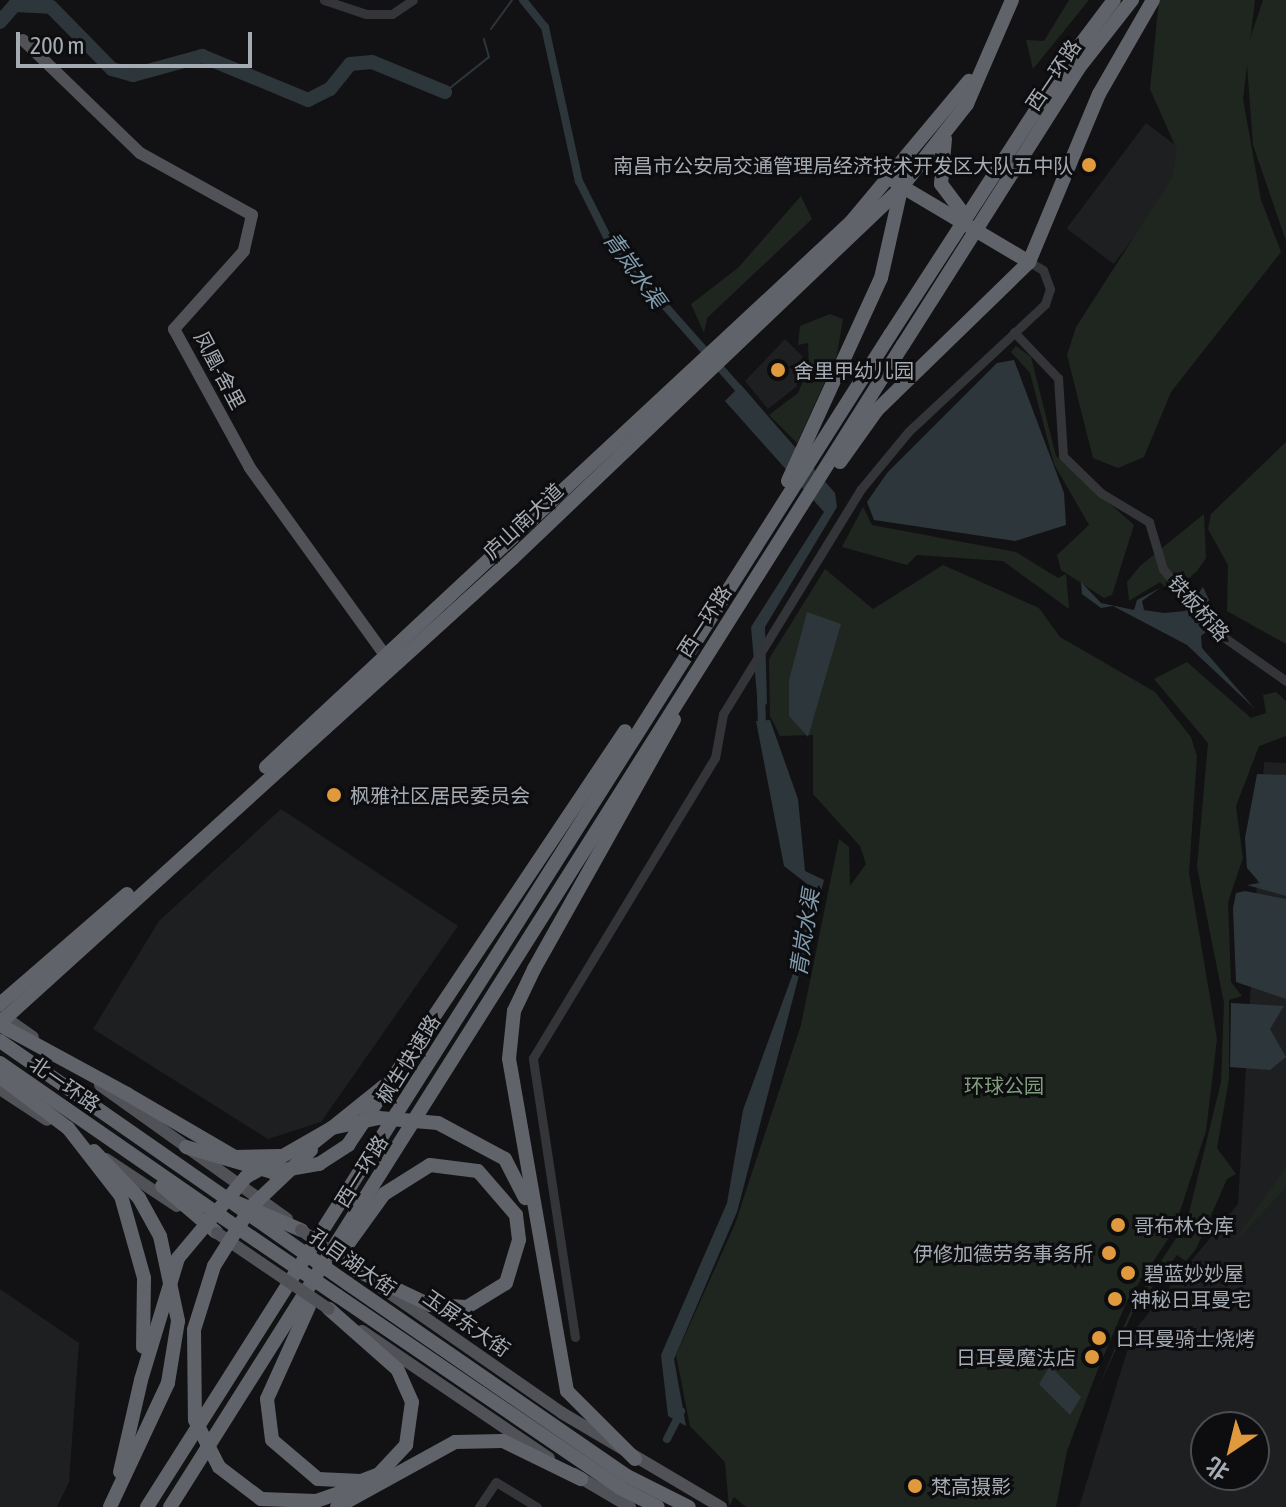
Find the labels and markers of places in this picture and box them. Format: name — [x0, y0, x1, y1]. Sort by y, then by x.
place label: 南昌市公安局交通管理局经济技术开发区大队五中队 — [613, 153, 1073, 177]
marker: 南昌市公安局交通管理局经济技术开发区大队五中队 — [1080, 156, 1098, 174]
place label: 舍里甲幼儿园 — [794, 358, 914, 382]
marker: 舍里甲幼儿园 — [769, 361, 787, 379]
place label: 枫雅社区居民委员会 — [350, 783, 530, 807]
marker: 枫雅社区居民委员会 — [325, 786, 343, 804]
place label: 哥布林仓库 — [1134, 1213, 1234, 1237]
marker: 哥布林仓库 — [1109, 1216, 1127, 1234]
place label: 伊修加德劳务事务所 — [913, 1241, 1093, 1265]
marker: 伊修加德劳务事务所 — [1100, 1244, 1118, 1262]
place label: 碧蓝妙妙屋 — [1144, 1261, 1244, 1285]
marker: 碧蓝妙妙屋 — [1119, 1264, 1137, 1282]
place label: 神秘日耳曼宅 — [1131, 1287, 1251, 1311]
marker: 神秘日耳曼宅 — [1106, 1290, 1124, 1308]
place label: 日耳曼骑士烧烤 — [1115, 1326, 1255, 1350]
marker: 日耳曼骑士烧烤 — [1090, 1329, 1108, 1347]
place label: 日耳曼魔法店 — [956, 1345, 1076, 1369]
marker: 日耳曼魔法店 — [1083, 1348, 1101, 1366]
place label: 梵高摄影 — [931, 1474, 1011, 1498]
marker: 梵高摄影 — [906, 1477, 924, 1495]

